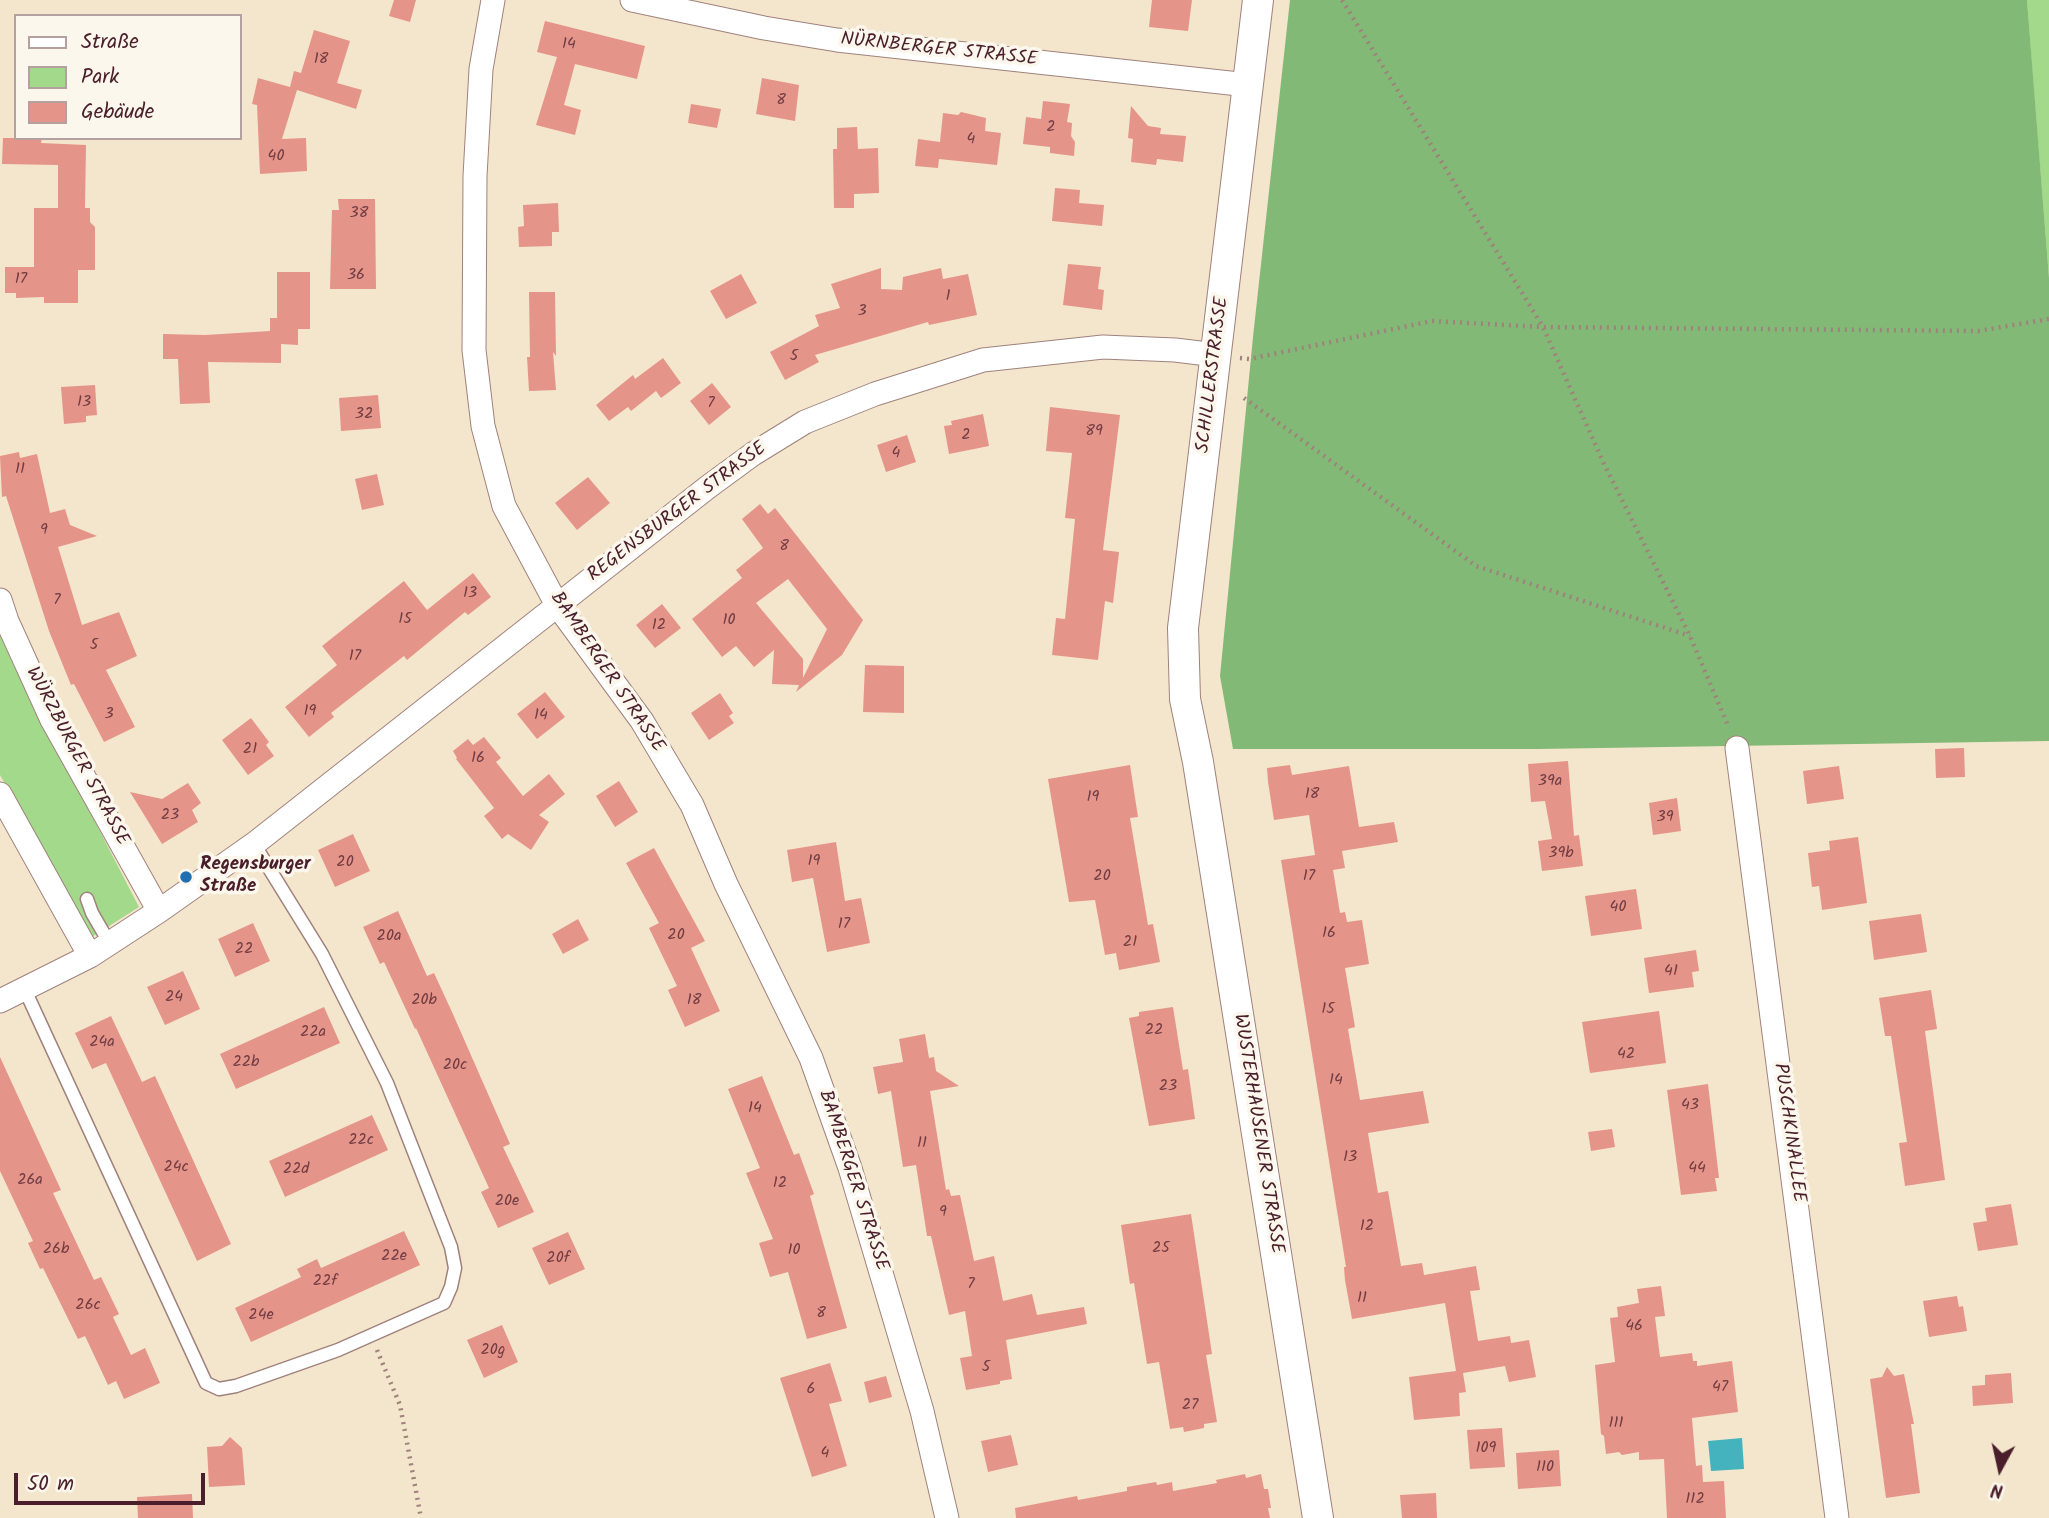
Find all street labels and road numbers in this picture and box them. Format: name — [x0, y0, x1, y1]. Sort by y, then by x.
street label: NÜRNBERGER STRASSE — [839, 29, 1039, 73]
street label: SCHILLERSTRASSE — [1193, 296, 1235, 454]
street label: REGENSBURGER STRASSE — [584, 438, 772, 588]
street label: BAMBERGER STRASSE — [544, 588, 668, 758]
street label: WÜRZBURGER STRASSE — [19, 664, 133, 850]
street label: WUSTERHAUSENER STRASSE — [1227, 1012, 1287, 1256]
street label: PUSCHKINALLEE — [1767, 1062, 1809, 1204]
street label: BAMBERGER STRASSE — [812, 1088, 892, 1274]

